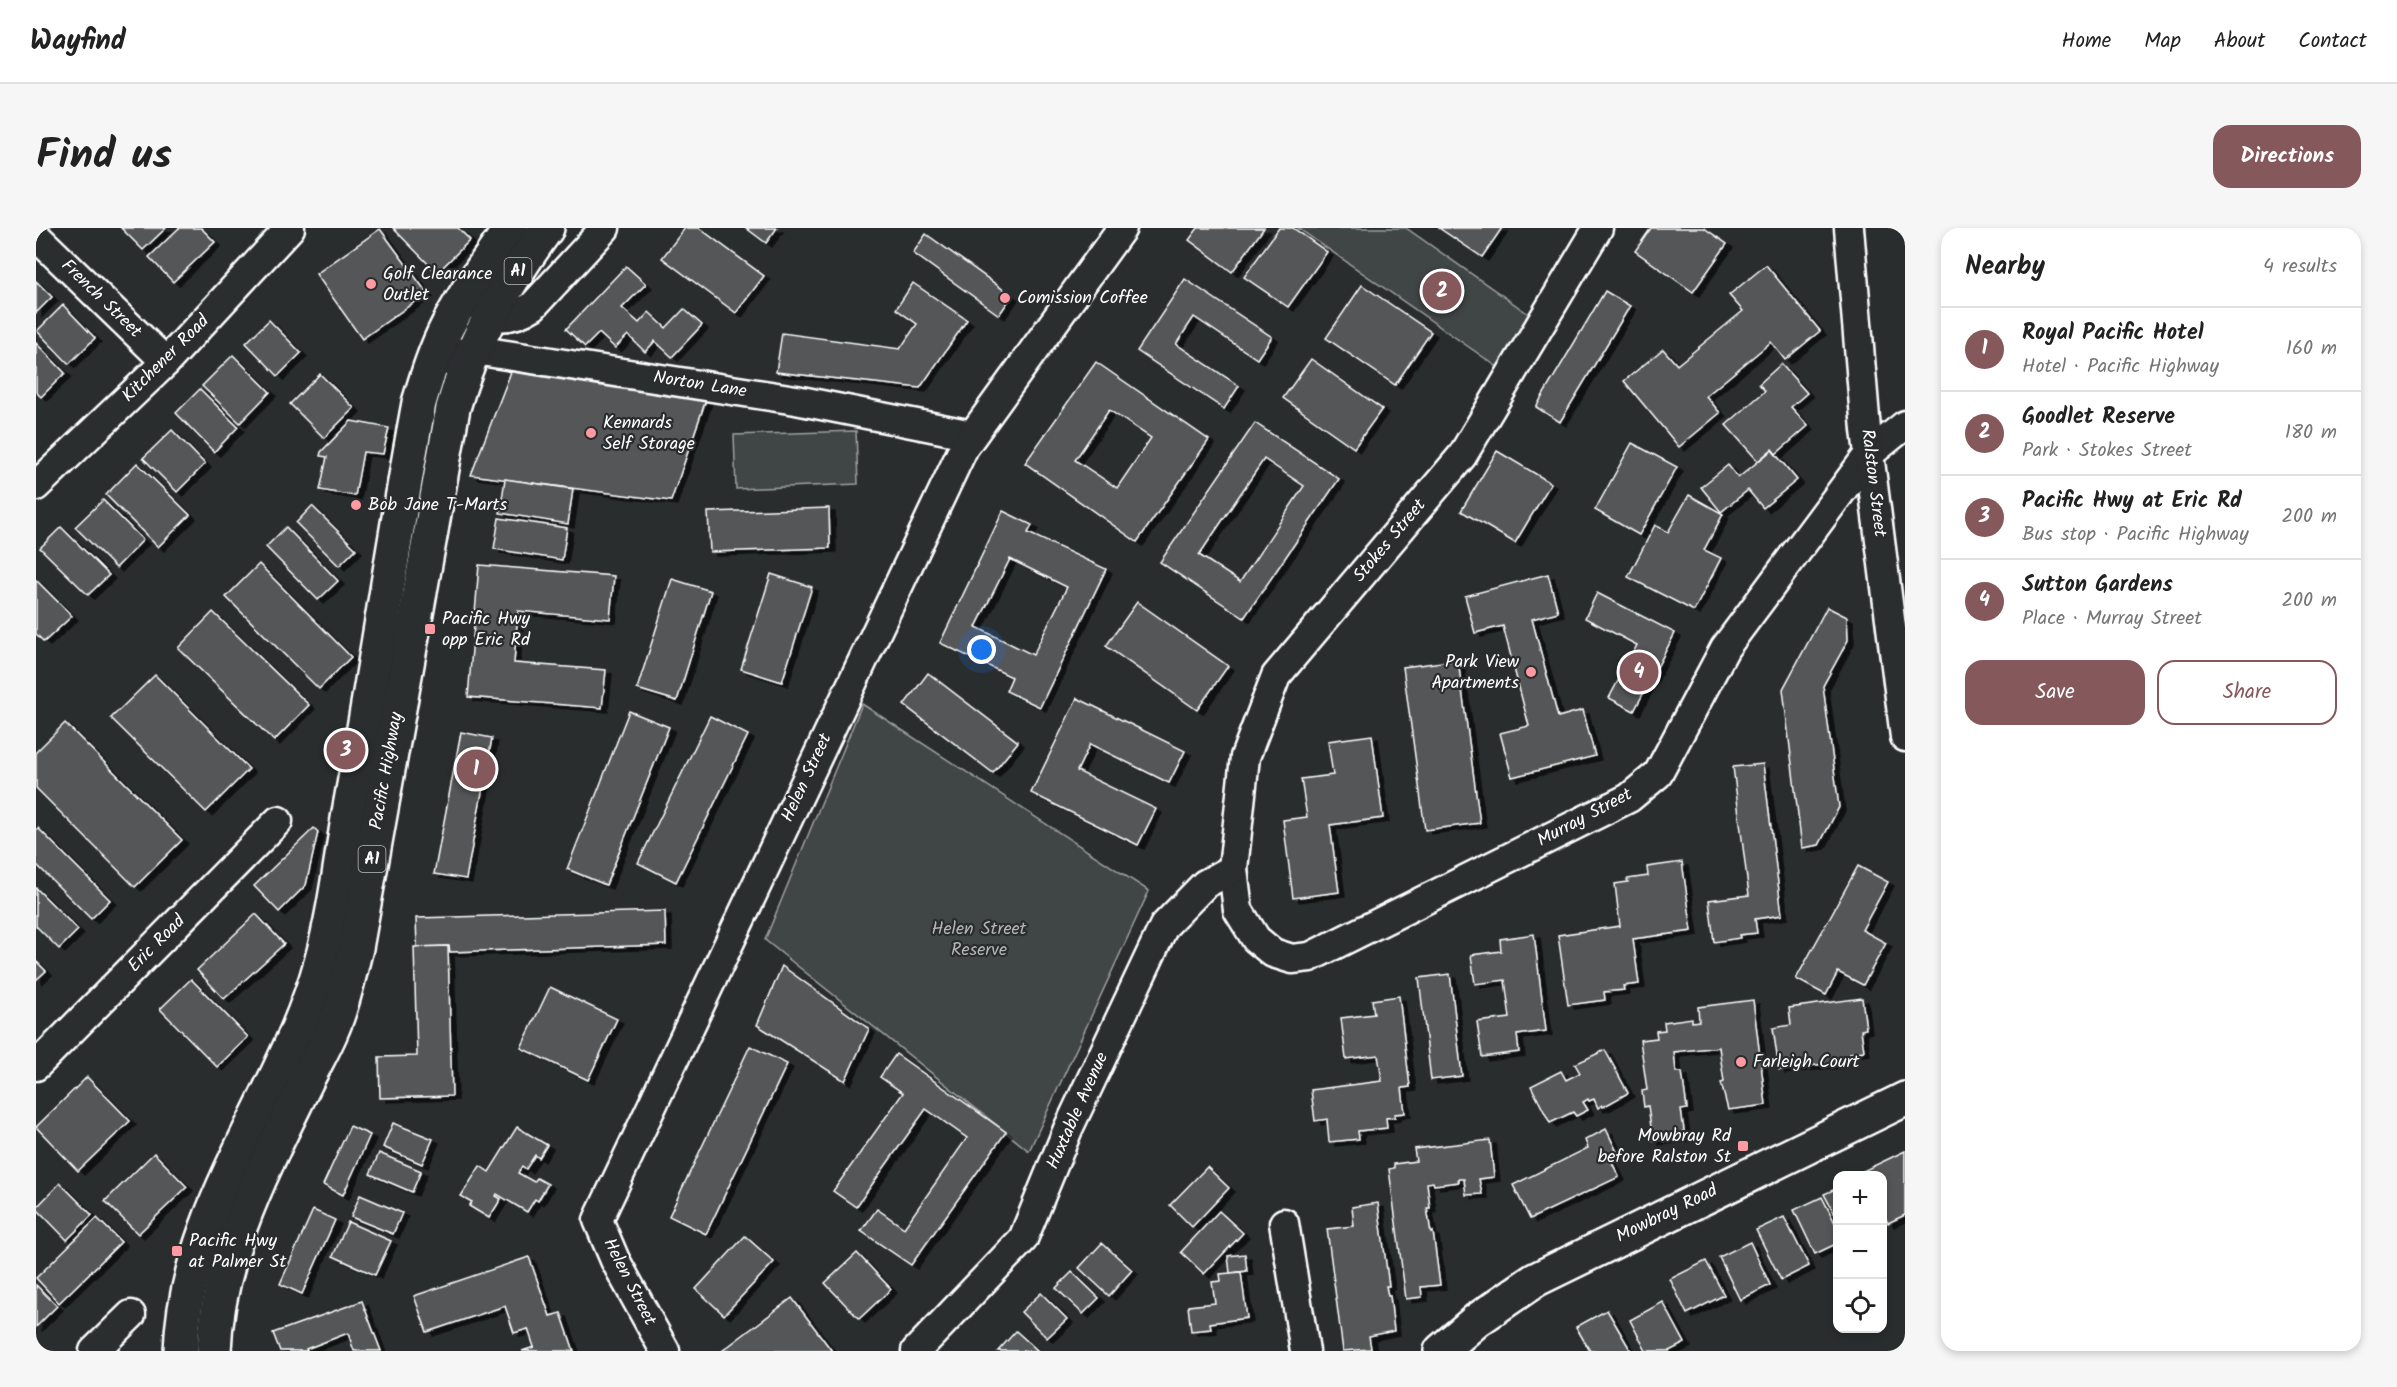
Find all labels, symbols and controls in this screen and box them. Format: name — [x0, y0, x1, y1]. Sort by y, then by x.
text: Wayfind — [30, 19, 126, 64]
text: Home — [2062, 25, 2111, 58]
text: Map — [2144, 25, 2181, 58]
text: About — [2214, 25, 2265, 58]
text: Contact — [2298, 25, 2367, 58]
text: Find us — [36, 123, 172, 190]
button: Directions — [2213, 125, 2361, 188]
text: Nearby — [1965, 246, 2045, 288]
text: 4 results — [2263, 251, 2337, 283]
street label: French Street — [54, 253, 149, 346]
road number: A1 — [504, 258, 532, 284]
place label: Golf Clearance Outlet — [383, 260, 492, 310]
pin: 2 — [1422, 268, 1462, 314]
marker: Golf Clearance Outlet — [364, 277, 378, 291]
place label: Comission Coffee — [1017, 284, 1148, 313]
marker: Comission Coffee — [998, 291, 1012, 305]
street label: Kitchener Road — [115, 308, 217, 410]
text: Royal Pacific Hotel — [2022, 316, 2204, 351]
text: 1 — [1981, 333, 1988, 365]
text: 160 m — [2286, 333, 2337, 365]
text: Hotel · Pacific Highway — [2022, 351, 2219, 383]
street label: Norton Lane — [651, 363, 749, 407]
text: Goodlet Reserve — [2022, 400, 2175, 435]
place label: Kennards Self Storage — [603, 409, 695, 459]
text: 2 — [1979, 417, 1990, 449]
text: 180 m — [2285, 417, 2337, 449]
marker: Kennards Self Storage — [584, 426, 598, 440]
street label: Ralston Street — [1852, 427, 1894, 540]
text: Park · Stokes Street — [2022, 435, 2192, 467]
text: Pacific Hwy at Eric Rd — [2022, 484, 2242, 519]
place label: Bob Jane T-Marts — [368, 491, 508, 520]
street label: Stokes Street — [1346, 492, 1434, 589]
marker: Bob Jane T-Marts — [349, 498, 363, 512]
text: 3 — [1979, 501, 1990, 533]
text: 200 m — [2281, 501, 2337, 533]
text: Bus stop · Pacific Highway — [2022, 519, 2249, 551]
text: Sutton Gardens — [2022, 568, 2173, 603]
text: 4 — [1979, 585, 1990, 617]
text: 200 m — [2281, 585, 2337, 617]
text: Place · Murray Street — [2022, 603, 2202, 635]
place label: Pacific Hwy opp Eric Rd — [442, 605, 531, 655]
marker: Pacific Hwy opp Eric Rd — [423, 622, 437, 636]
your location — [967, 635, 996, 664]
place label: Park View Apartments — [1431, 648, 1520, 698]
pin: 4 — [1620, 650, 1658, 694]
button: Save — [1965, 660, 2145, 725]
button: Share — [2157, 660, 2337, 725]
marker: Park View Apartments — [1524, 665, 1538, 679]
street label: Pacific Highway — [362, 709, 412, 832]
pin: 3 — [326, 728, 366, 772]
street label: Helen Street — [774, 728, 841, 827]
pin: 1 — [456, 746, 496, 792]
street label: Murray Street — [1532, 780, 1639, 855]
road number: A1 — [358, 846, 386, 872]
street label: Eric Road — [121, 908, 193, 980]
park label: Helen Street Reserve — [931, 915, 1028, 965]
street label: Huxtable Avenue — [1039, 1048, 1117, 1174]
place label: Farleigh Court — [1753, 1048, 1861, 1077]
marker: Farleigh Court — [1734, 1055, 1748, 1069]
place label: Mowbray Rd before Ralston St — [1598, 1122, 1732, 1172]
marker: Mowbray Rd before Ralston St — [1736, 1139, 1750, 1153]
map controls — [1833, 1171, 1887, 1333]
button: + — [1833, 1171, 1887, 1225]
street label: Mowbray Road — [1611, 1176, 1724, 1251]
button: − — [1833, 1225, 1887, 1279]
place label: Pacific Hwy at Palmer St — [189, 1227, 287, 1277]
street label: Helen Street — [594, 1233, 664, 1332]
marker: Pacific Hwy at Palmer St — [170, 1244, 184, 1258]
button: locate — [1833, 1279, 1887, 1333]

